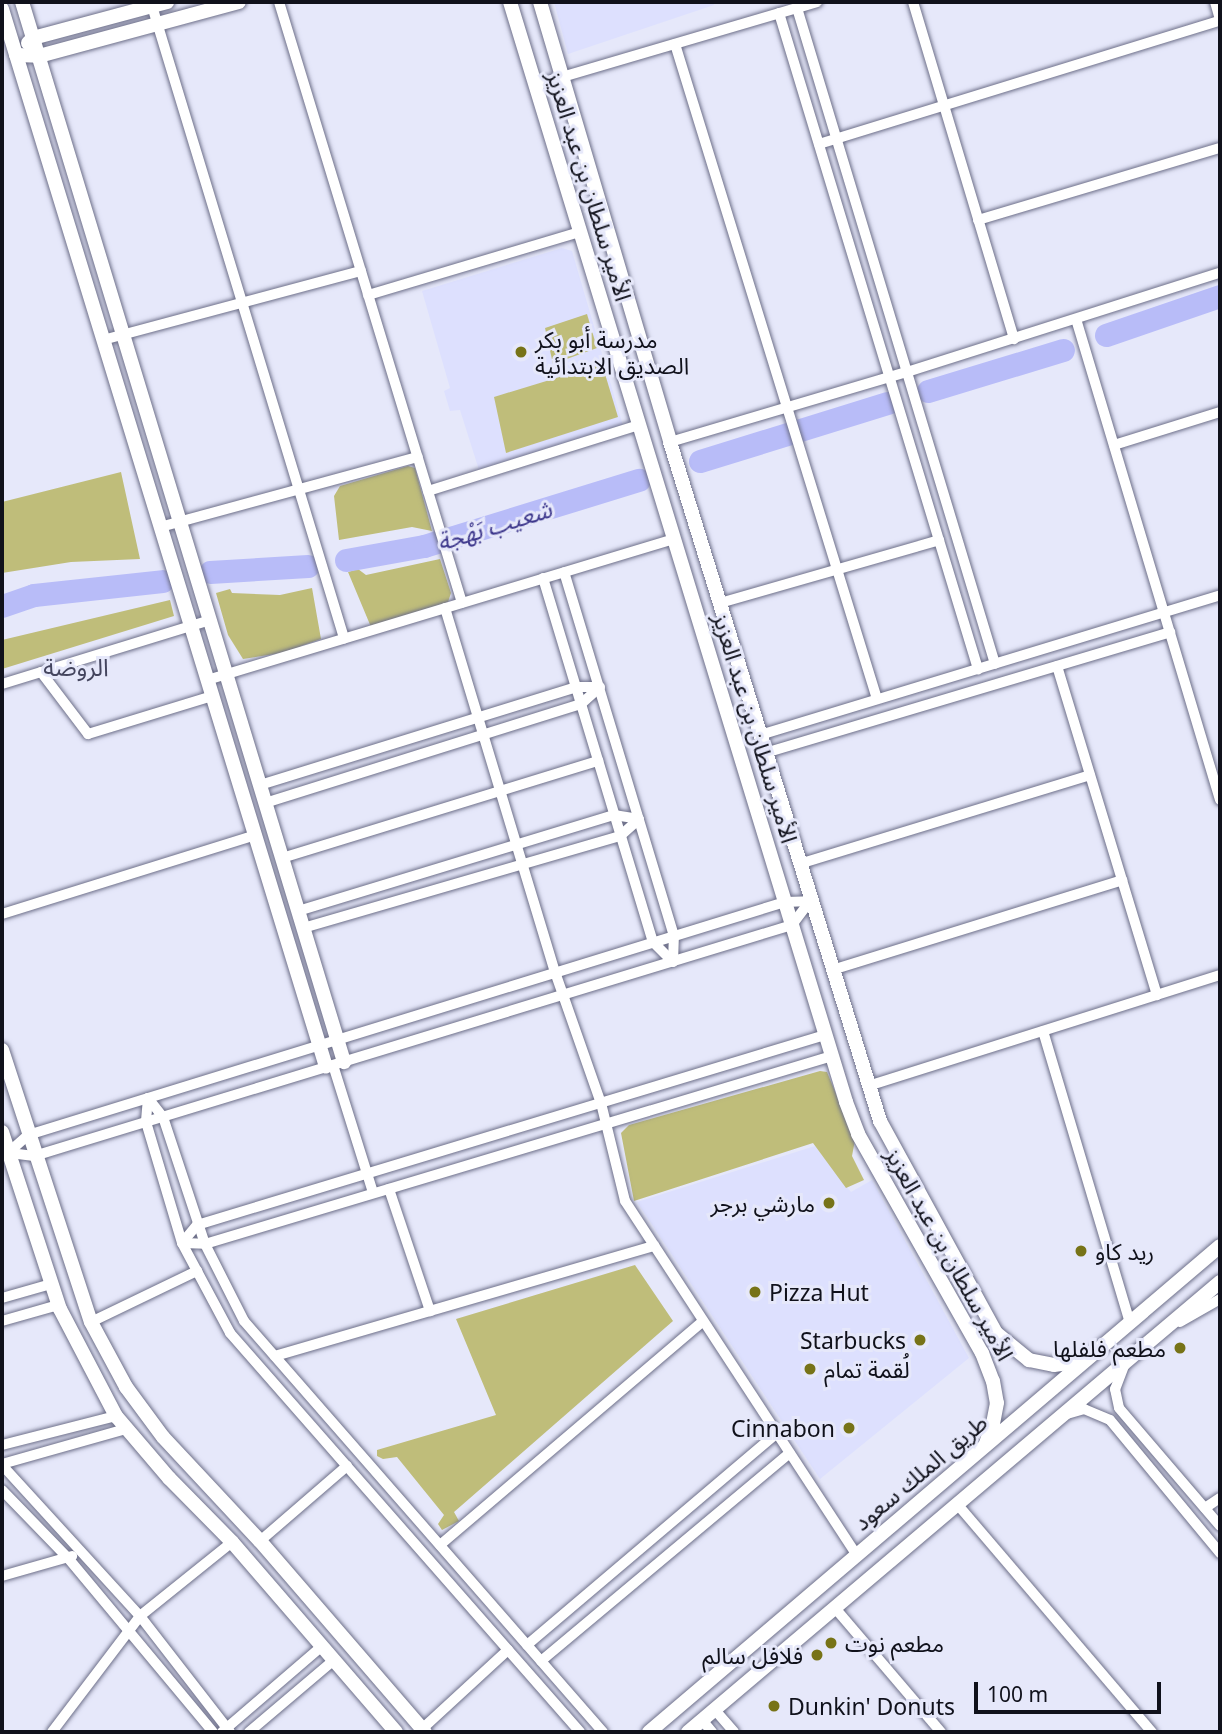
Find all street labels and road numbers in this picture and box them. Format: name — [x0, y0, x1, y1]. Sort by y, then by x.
street label: الأمير سلطان بن عبد العزيز — [542, 68, 638, 304]
street label: الأمير سلطان بن عبد العزيز — [708, 610, 804, 846]
street label: الأمير سلطان بن عبد العزيز — [880, 1143, 1020, 1365]
street label: طريق الملك سعود — [848, 1408, 992, 1536]

